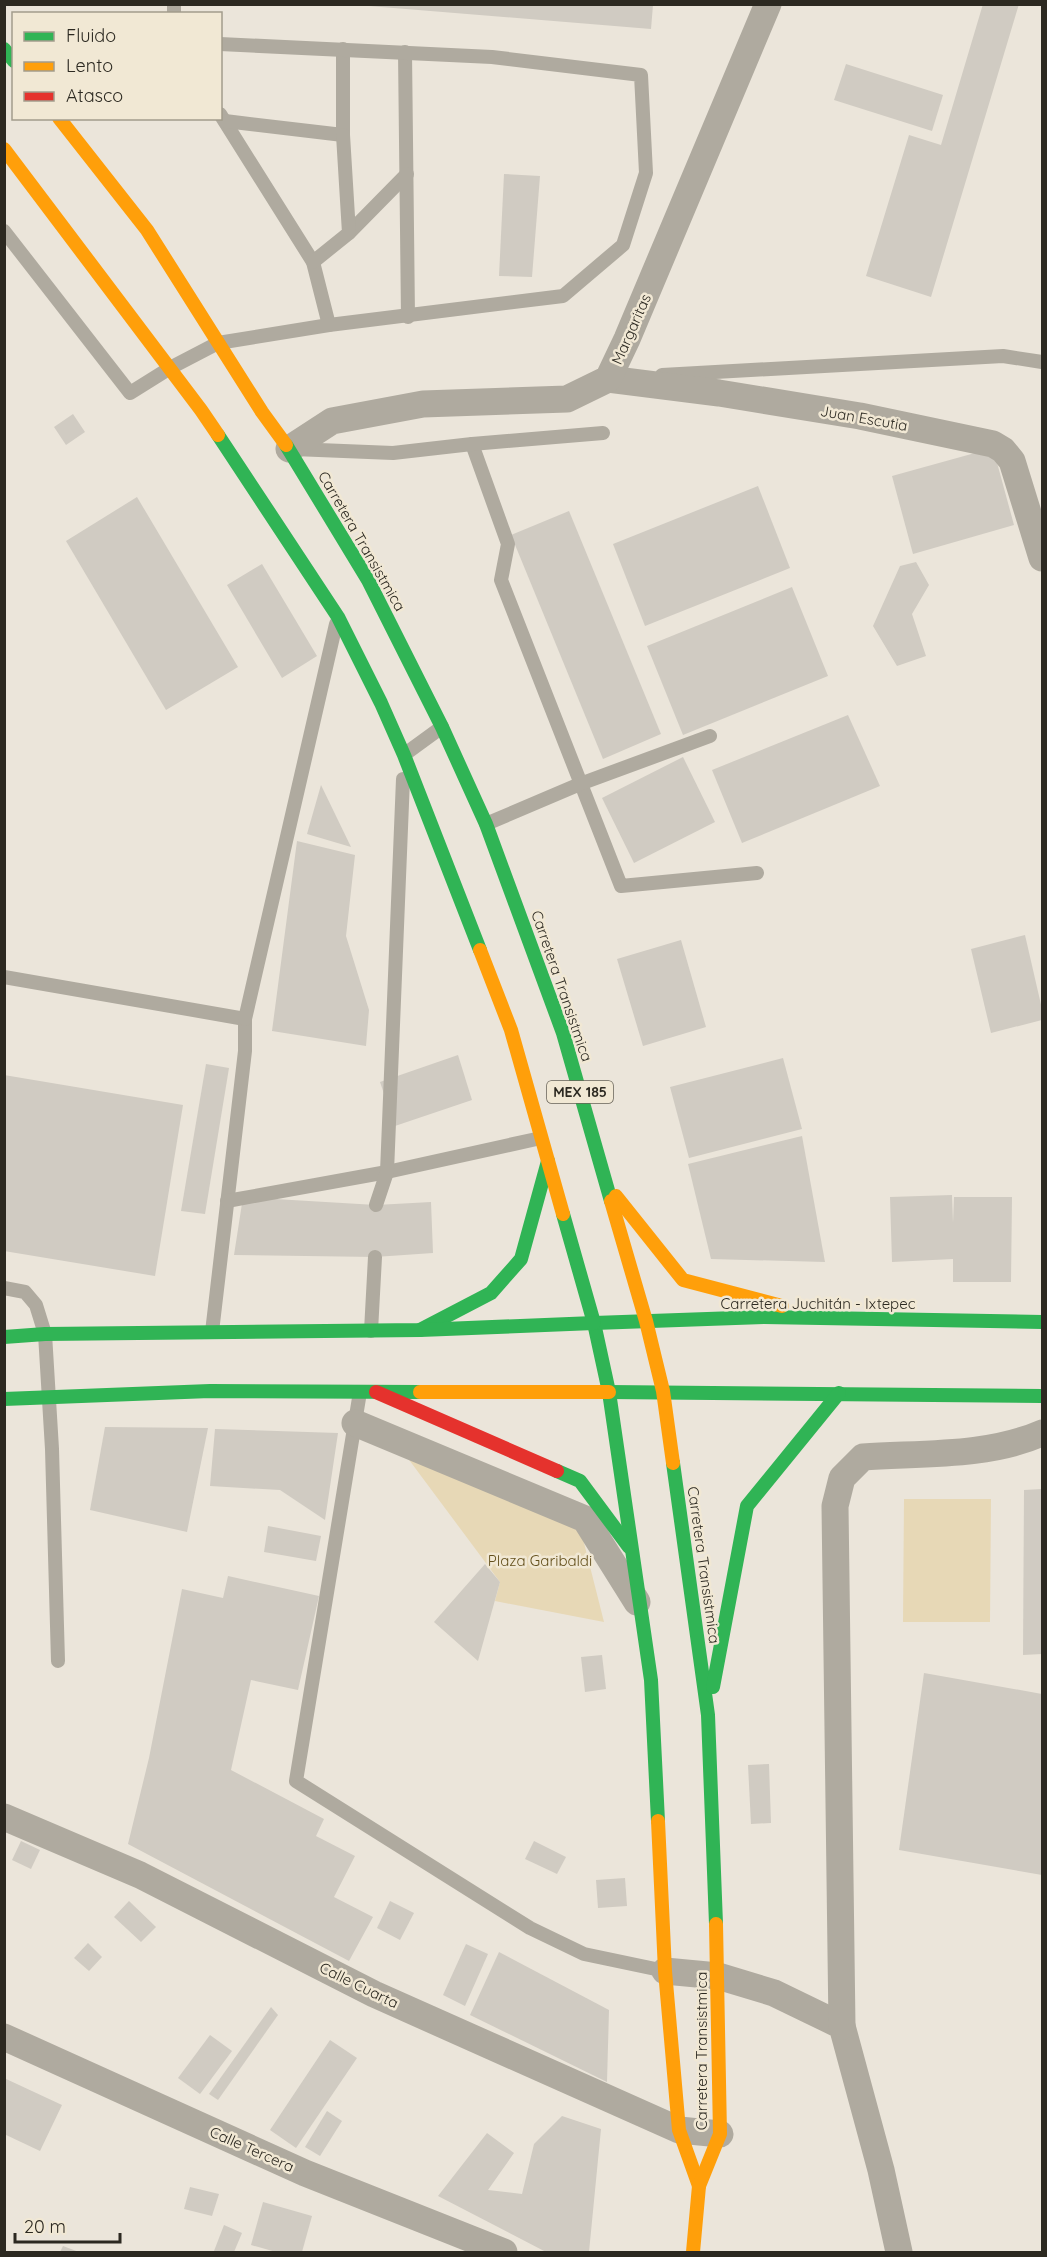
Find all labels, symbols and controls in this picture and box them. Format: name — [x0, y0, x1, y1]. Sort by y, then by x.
legend — [12, 12, 222, 120]
text: Fluido — [66, 24, 116, 47]
text: Lento — [66, 54, 113, 77]
text: Atasco — [66, 84, 123, 107]
street label: Margaritas — [607, 291, 655, 367]
street label: Juan Escutia — [819, 401, 909, 435]
street label: Carretera Transistmica — [314, 468, 410, 614]
street label: Carretera Transistmica — [527, 908, 597, 1064]
road number: MEX 185 — [547, 1081, 613, 1103]
street label: Carretera Juchitán - Ixtepec — [721, 1294, 916, 1313]
street label: Carretera Transistmica — [684, 1485, 724, 1645]
park label: Plaza Garibaldi — [488, 1551, 592, 1570]
street label: Calle Cuarta — [316, 1958, 402, 2012]
street label: Carretera Transistmica — [692, 1972, 711, 2130]
street label: Calle Tercera — [207, 2122, 297, 2176]
scale bar — [15, 2206, 120, 2244]
text: 20 m — [24, 2215, 66, 2238]

